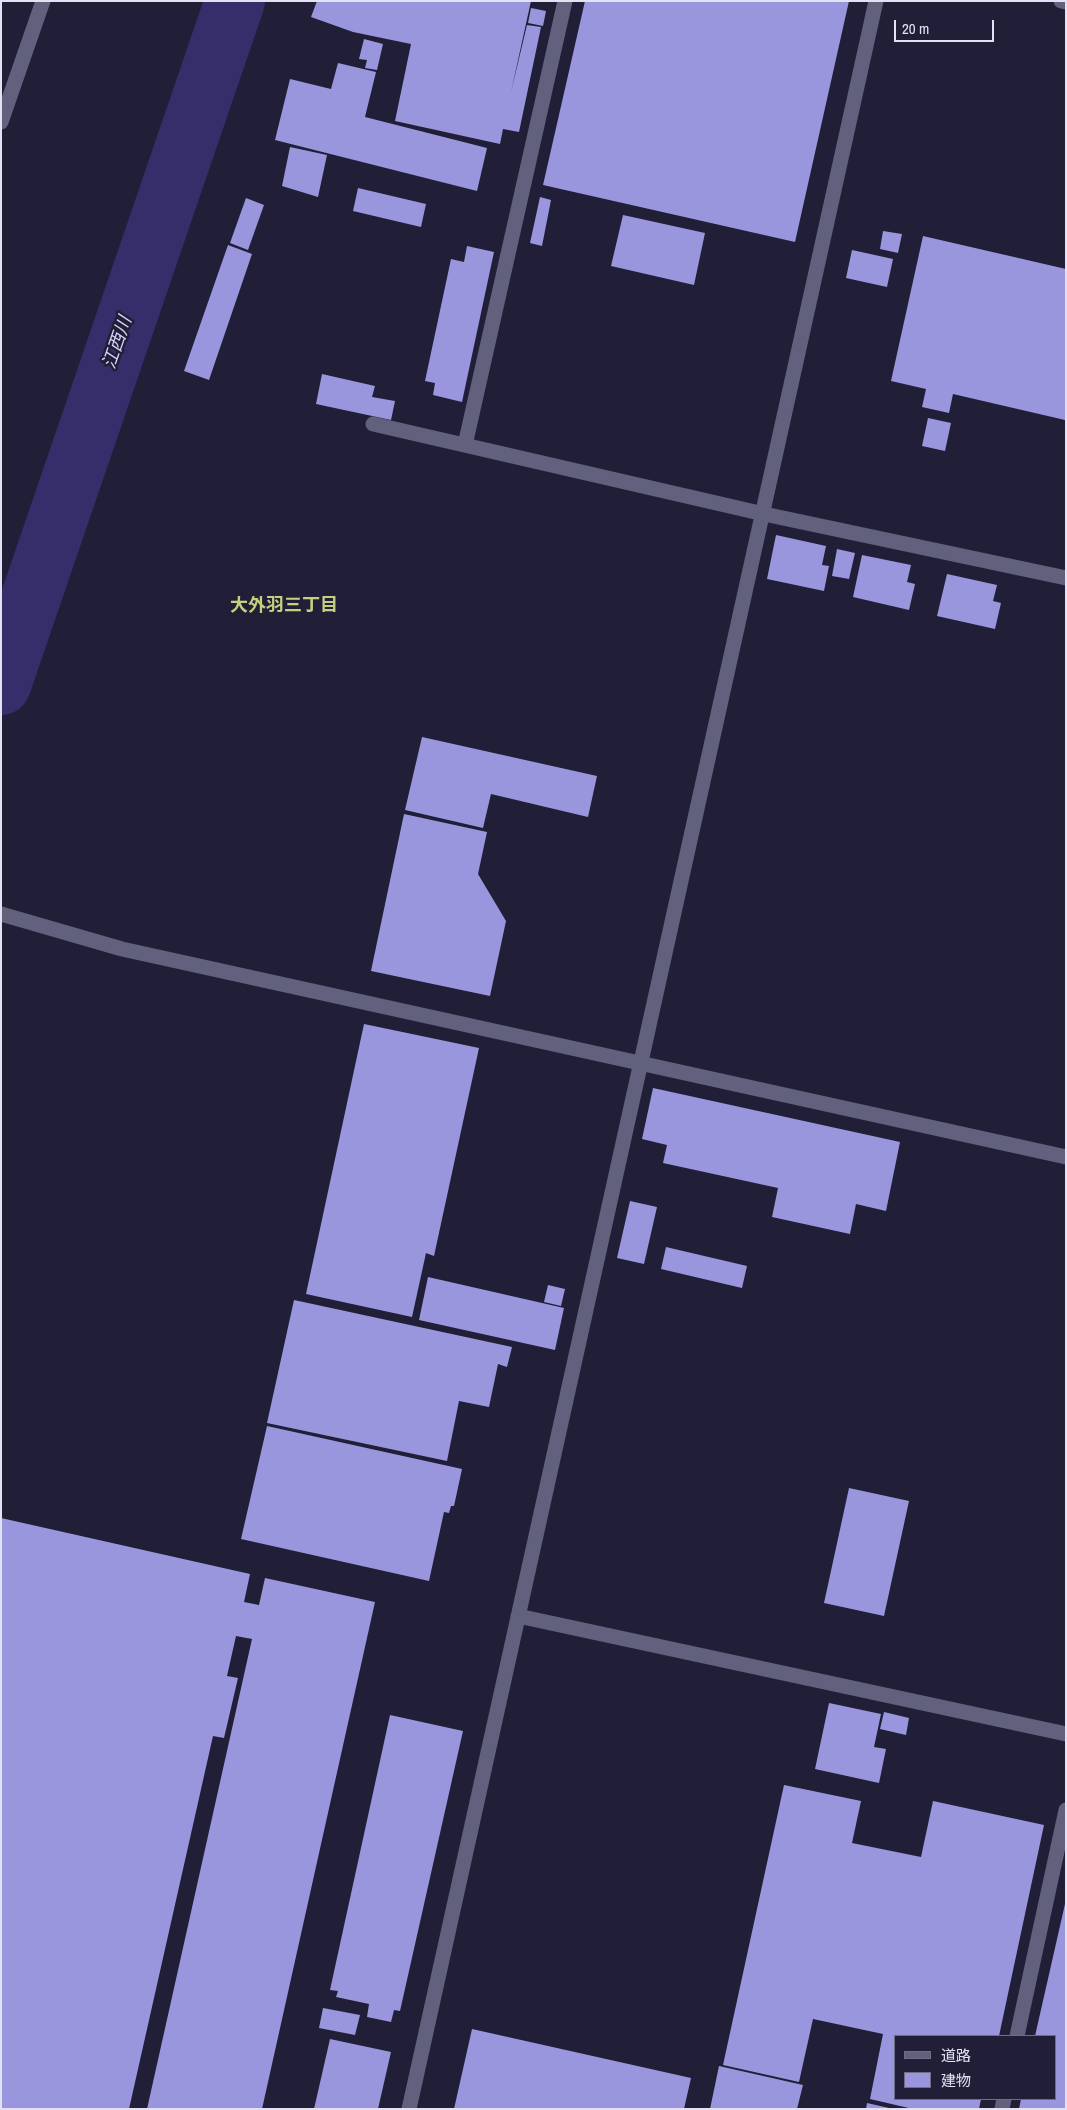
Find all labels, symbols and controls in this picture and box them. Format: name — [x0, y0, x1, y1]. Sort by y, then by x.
scale bar — [897, 10, 997, 42]
text: 20 m — [902, 18, 929, 39]
water label: 江西川 — [99, 314, 137, 372]
district label: 大外羽三丁目 — [230, 595, 338, 617]
legend — [894, 2035, 1057, 2100]
text: 道路 — [941, 2045, 971, 2066]
text: 建物 — [941, 2070, 971, 2091]

